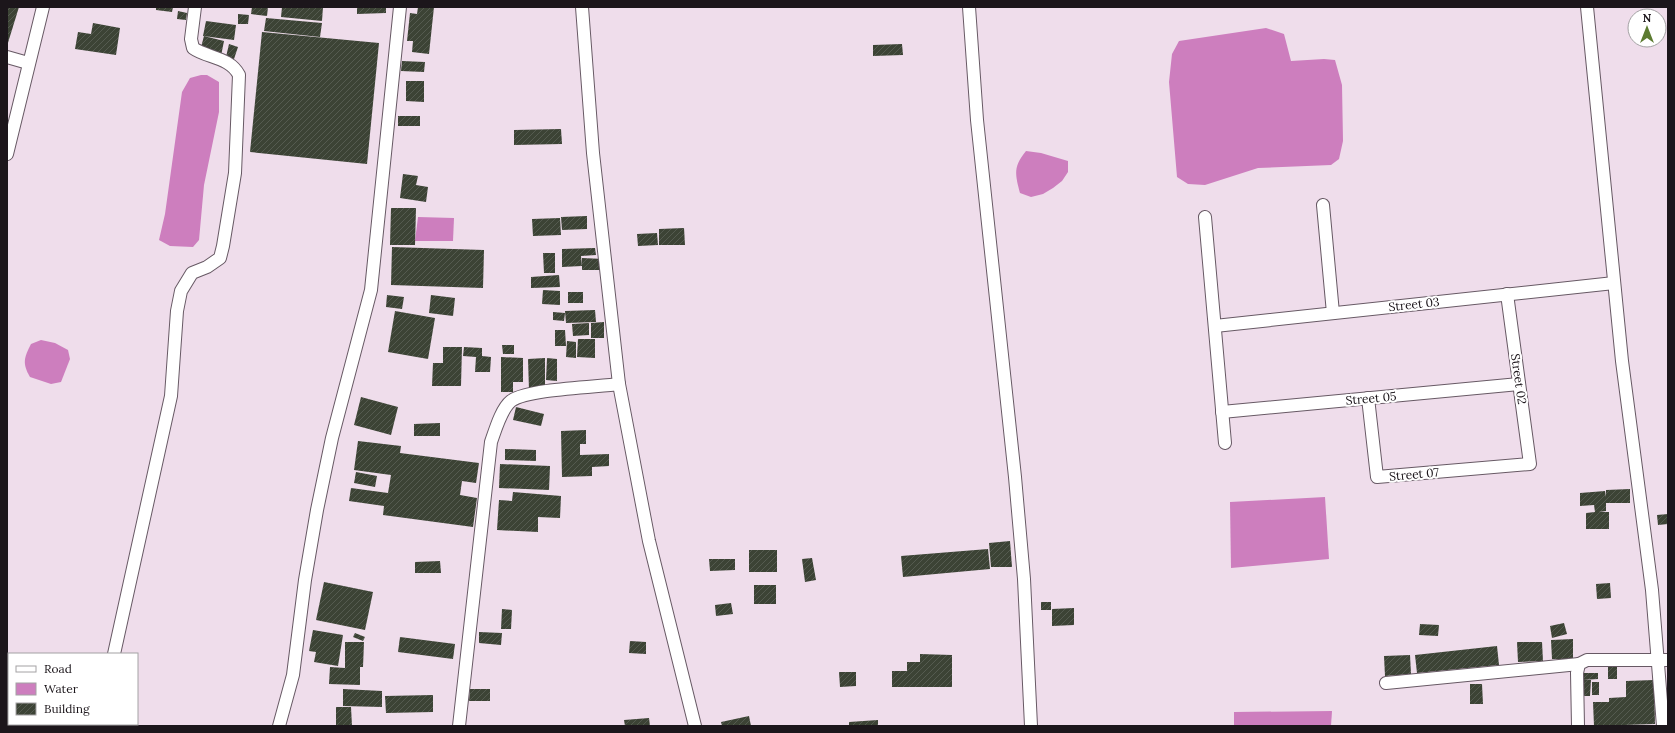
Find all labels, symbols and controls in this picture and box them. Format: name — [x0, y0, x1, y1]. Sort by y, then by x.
north arrow — [1627, 8, 1667, 48]
text: N — [1643, 11, 1652, 25]
street label: Street 03 — [1388, 294, 1441, 314]
street label: Street 02 — [1508, 353, 1530, 405]
street label: Street 05 — [1345, 388, 1397, 408]
street label: Street 07 — [1388, 464, 1440, 484]
legend — [8, 653, 138, 725]
text: Road — [44, 661, 72, 676]
text: Water — [44, 681, 79, 696]
text: Building — [44, 701, 90, 716]

